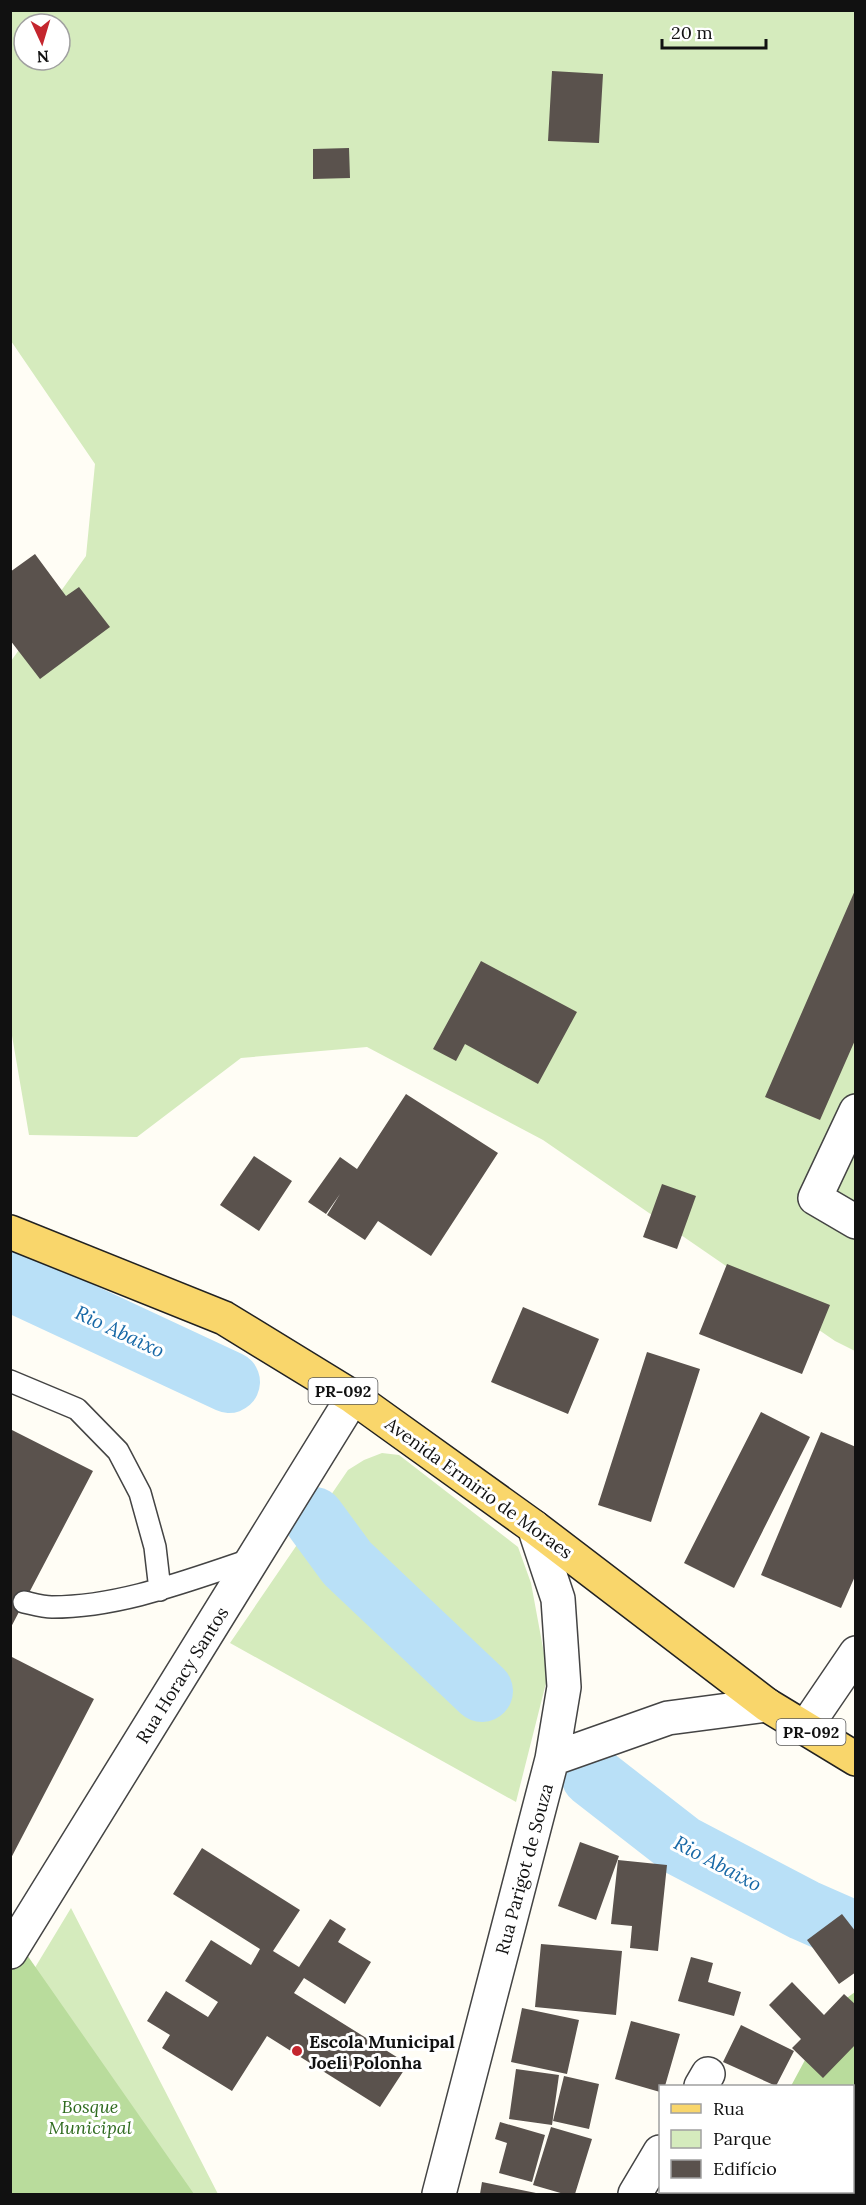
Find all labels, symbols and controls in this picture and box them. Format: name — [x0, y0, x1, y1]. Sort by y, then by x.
north arrow — [12, 12, 72, 72]
scale bar — [662, 12, 766, 50]
text: 20 m — [671, 21, 713, 44]
text: N — [36, 47, 50, 67]
water label: Rio Abaixo — [71, 1299, 169, 1363]
road number: PR-092 — [308, 1378, 378, 1404]
street label: Avenida Ermirio de Moraes — [380, 1412, 577, 1564]
street label: Rua Horacy Santos — [131, 1602, 233, 1748]
road number: PR-092 — [776, 1719, 846, 1745]
street label: Rua Parigot de Souza — [490, 1781, 558, 1957]
water label: Rio Abaixo — [670, 1829, 766, 1897]
place label: Escola Municipal Joeli Polonha — [309, 2030, 455, 2074]
marker: Escola Municipal Joeli Polonha — [290, 2044, 304, 2058]
legend — [659, 2085, 854, 2193]
park label: Bosque Municipal — [48, 2095, 132, 2139]
text: Rua — [713, 2097, 744, 2120]
text: Parque — [713, 2127, 772, 2150]
text: Edifício — [713, 2157, 777, 2180]

